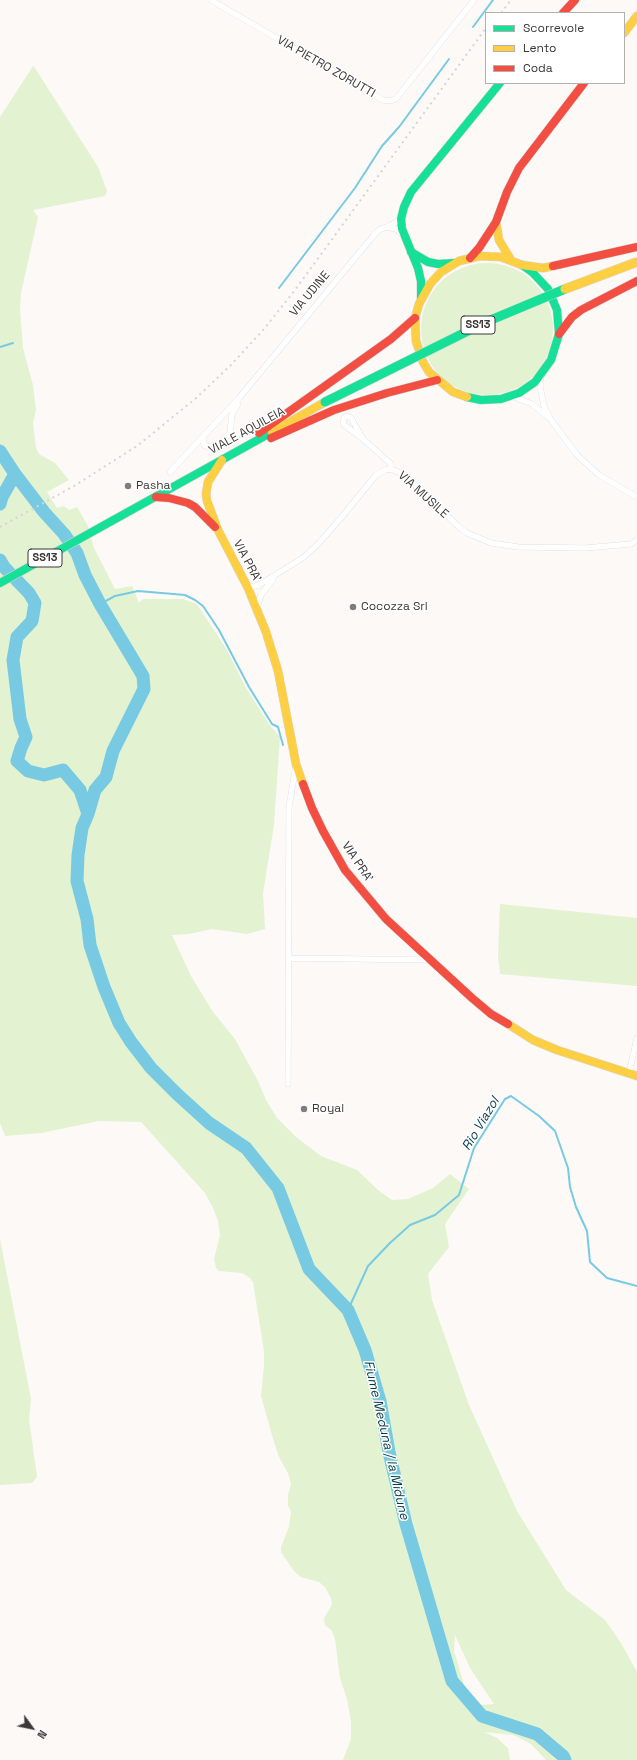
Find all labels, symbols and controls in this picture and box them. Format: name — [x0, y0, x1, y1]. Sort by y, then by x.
legend — [485, 12, 625, 84]
text: Scorrevole — [523, 20, 584, 36]
street label: VIA PIETRO ZORUTTI — [274, 33, 378, 101]
text: Lento — [523, 40, 557, 56]
text: Coda — [523, 60, 553, 76]
street label: VIA UDINE — [287, 268, 333, 320]
road number: SS13 — [461, 316, 495, 334]
street label: VIALE AQUILEIA — [207, 404, 287, 458]
street label: VIA MUSILE — [395, 469, 451, 521]
place label: Pasha — [136, 479, 171, 493]
marker: Pasha — [123, 481, 133, 491]
street label: VIA PRA' — [230, 538, 264, 584]
road number: SS13 — [28, 549, 62, 567]
place label: Cocozza Srl — [361, 600, 428, 614]
marker: Cocozza Srl — [348, 602, 358, 612]
street label: VIA PRA' — [338, 839, 376, 885]
water label: Rio Viazol — [459, 1095, 503, 1153]
place label: Royal — [312, 1102, 344, 1116]
marker: Royal — [299, 1104, 309, 1114]
water label: Fiume Meduna / la Midune — [360, 1359, 412, 1521]
north arrow — [12, 1708, 52, 1748]
text: N — [34, 1728, 50, 1741]

